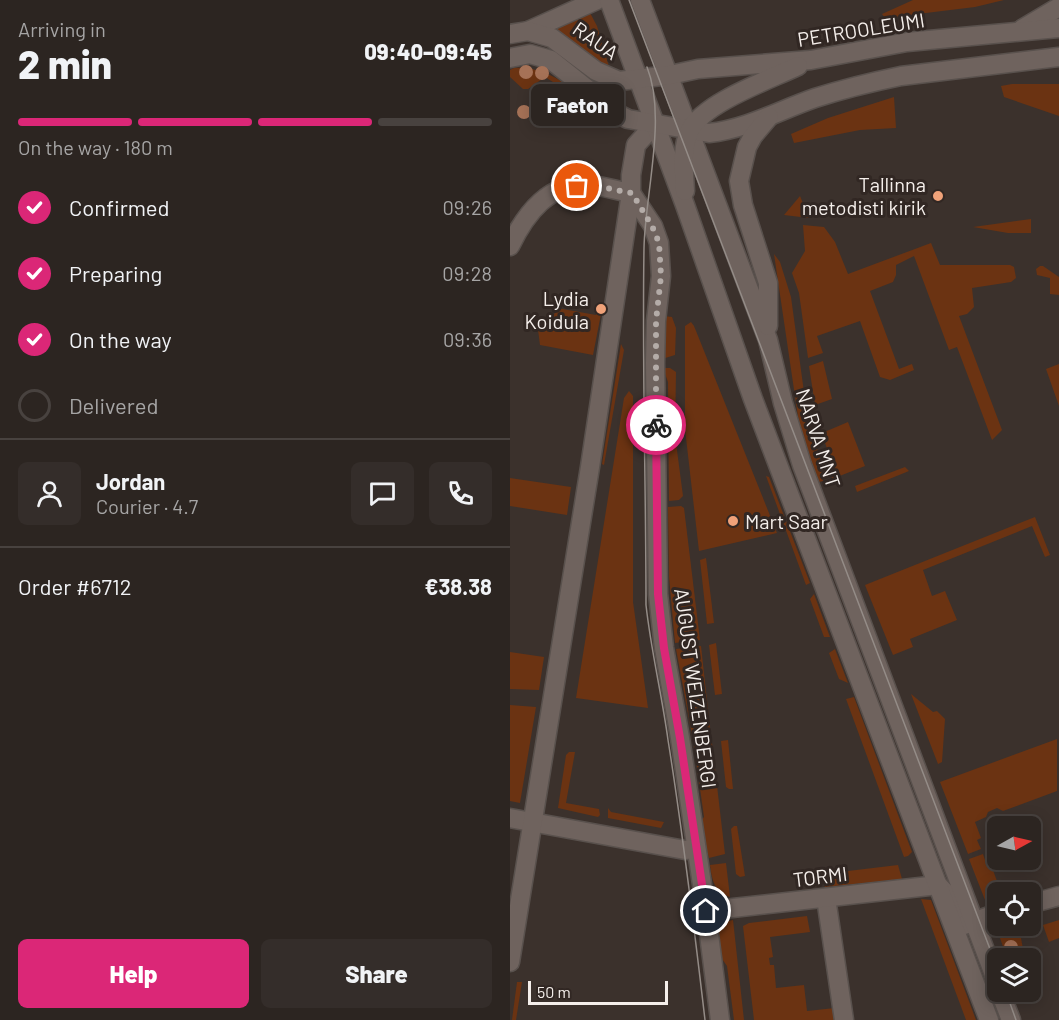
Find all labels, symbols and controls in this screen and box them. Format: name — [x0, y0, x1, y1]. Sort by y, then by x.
street label: PETROOLEUMI — [796, 7, 926, 51]
street label: RAUA — [569, 16, 623, 64]
text: Arriving in — [18, 17, 106, 41]
text: 09:40–09:45 — [364, 38, 492, 64]
text: 2 min — [18, 40, 112, 87]
callout: Faeton — [530, 84, 623, 126]
text: Faeton — [547, 93, 608, 117]
text: On the way · 180 m — [18, 135, 173, 159]
pin — [551, 160, 602, 211]
icon: bag — [560, 169, 593, 202]
place label: Tallinna metodisti kirik — [802, 172, 926, 219]
marker: Tallinna metodisti kirik — [931, 189, 945, 203]
icon: check — [18, 191, 51, 224]
text: Confirmed — [69, 194, 169, 220]
text: 09:26 — [442, 195, 492, 219]
icon: check — [18, 257, 51, 290]
text: Preparing — [69, 260, 162, 286]
text: 09:28 — [442, 261, 492, 285]
place label: Lydia Koidula — [525, 286, 589, 333]
marker: Lydia Koidula — [594, 302, 608, 316]
icon: check — [18, 323, 51, 356]
text: On the way — [69, 326, 172, 352]
text: 09:36 — [443, 327, 492, 351]
street label: NARVA MNT — [792, 385, 846, 491]
text: Delivered — [69, 392, 158, 418]
courier — [626, 395, 686, 455]
icon: bike — [640, 409, 673, 442]
button: person — [18, 462, 81, 525]
button: chat — [351, 462, 414, 525]
button: phone — [429, 462, 492, 525]
text: Jordan — [96, 468, 165, 494]
text: Courier · 4.7 — [96, 494, 198, 518]
place label: Mart Saar — [745, 509, 828, 533]
marker: Mart Saar — [726, 514, 740, 528]
text: Order #6712 — [18, 573, 132, 599]
text: €38.38 — [425, 573, 492, 599]
street label: AUGUST WEIZENBERGI — [670, 586, 722, 790]
north arrow — [987, 816, 1041, 870]
map controls — [987, 816, 1041, 1002]
street label: TORMI — [791, 861, 849, 891]
button: locate — [987, 882, 1041, 936]
pin — [680, 885, 731, 936]
icon: home — [689, 894, 722, 927]
button: Help — [18, 939, 249, 1008]
button: Share — [261, 939, 492, 1008]
button: layers — [987, 948, 1041, 1002]
scale bar — [528, 978, 668, 1006]
text: 50 m — [537, 982, 571, 1001]

